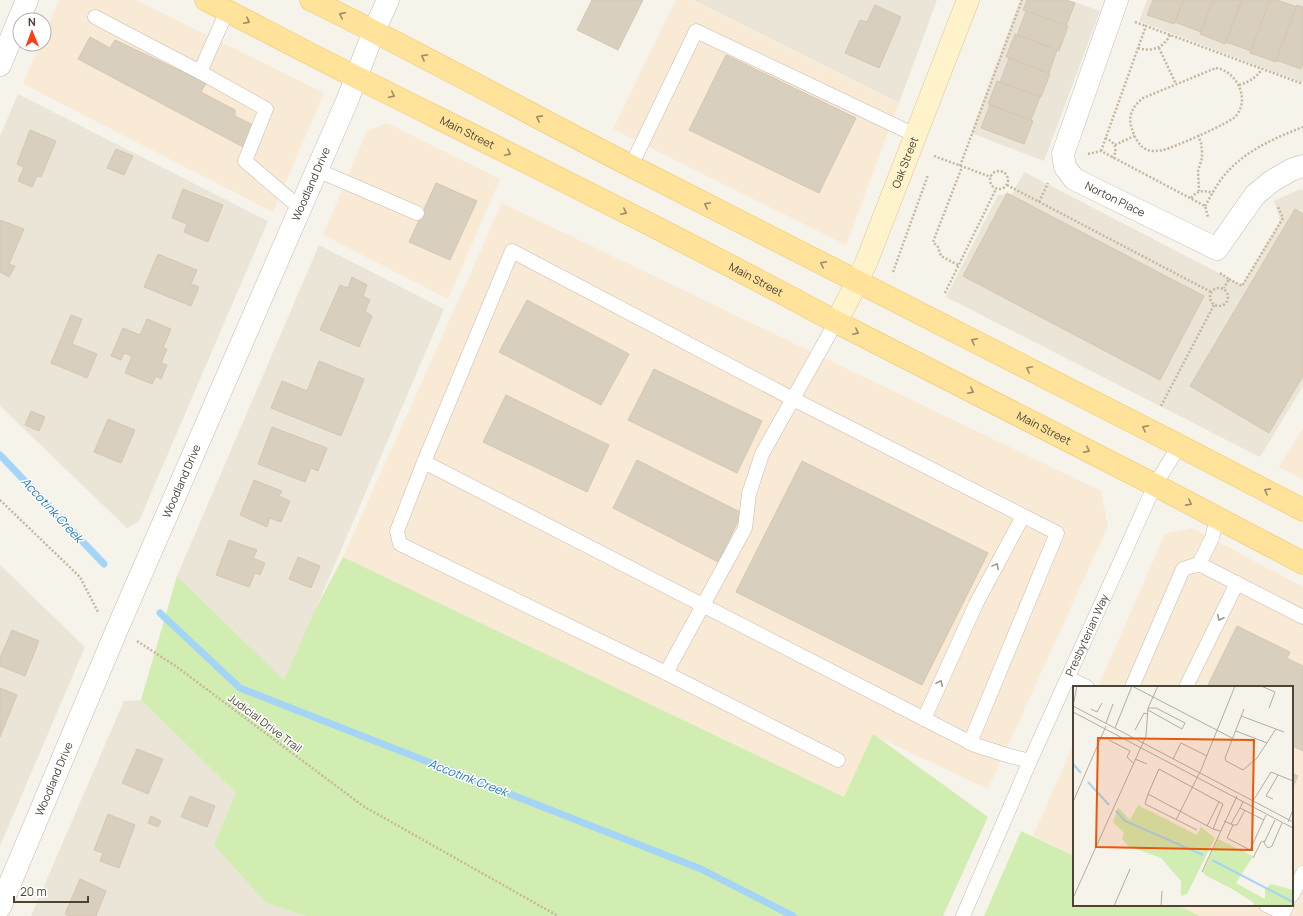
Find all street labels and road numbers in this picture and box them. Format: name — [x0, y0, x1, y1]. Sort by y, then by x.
street label: Main Street — [438, 112, 497, 152]
street label: Oak Street — [888, 134, 921, 190]
street label: Woodland Drive — [288, 144, 333, 223]
street label: Norton Place — [1083, 178, 1148, 220]
street label: Main Street — [727, 259, 786, 299]
street label: Main Street — [1014, 408, 1074, 448]
street label: Woodland Drive — [158, 441, 204, 520]
street label: Presbyterian Way — [1061, 591, 1112, 678]
street label: Judicial Drive Trail — [225, 690, 305, 755]
street label: Woodland Drive — [31, 739, 76, 818]

